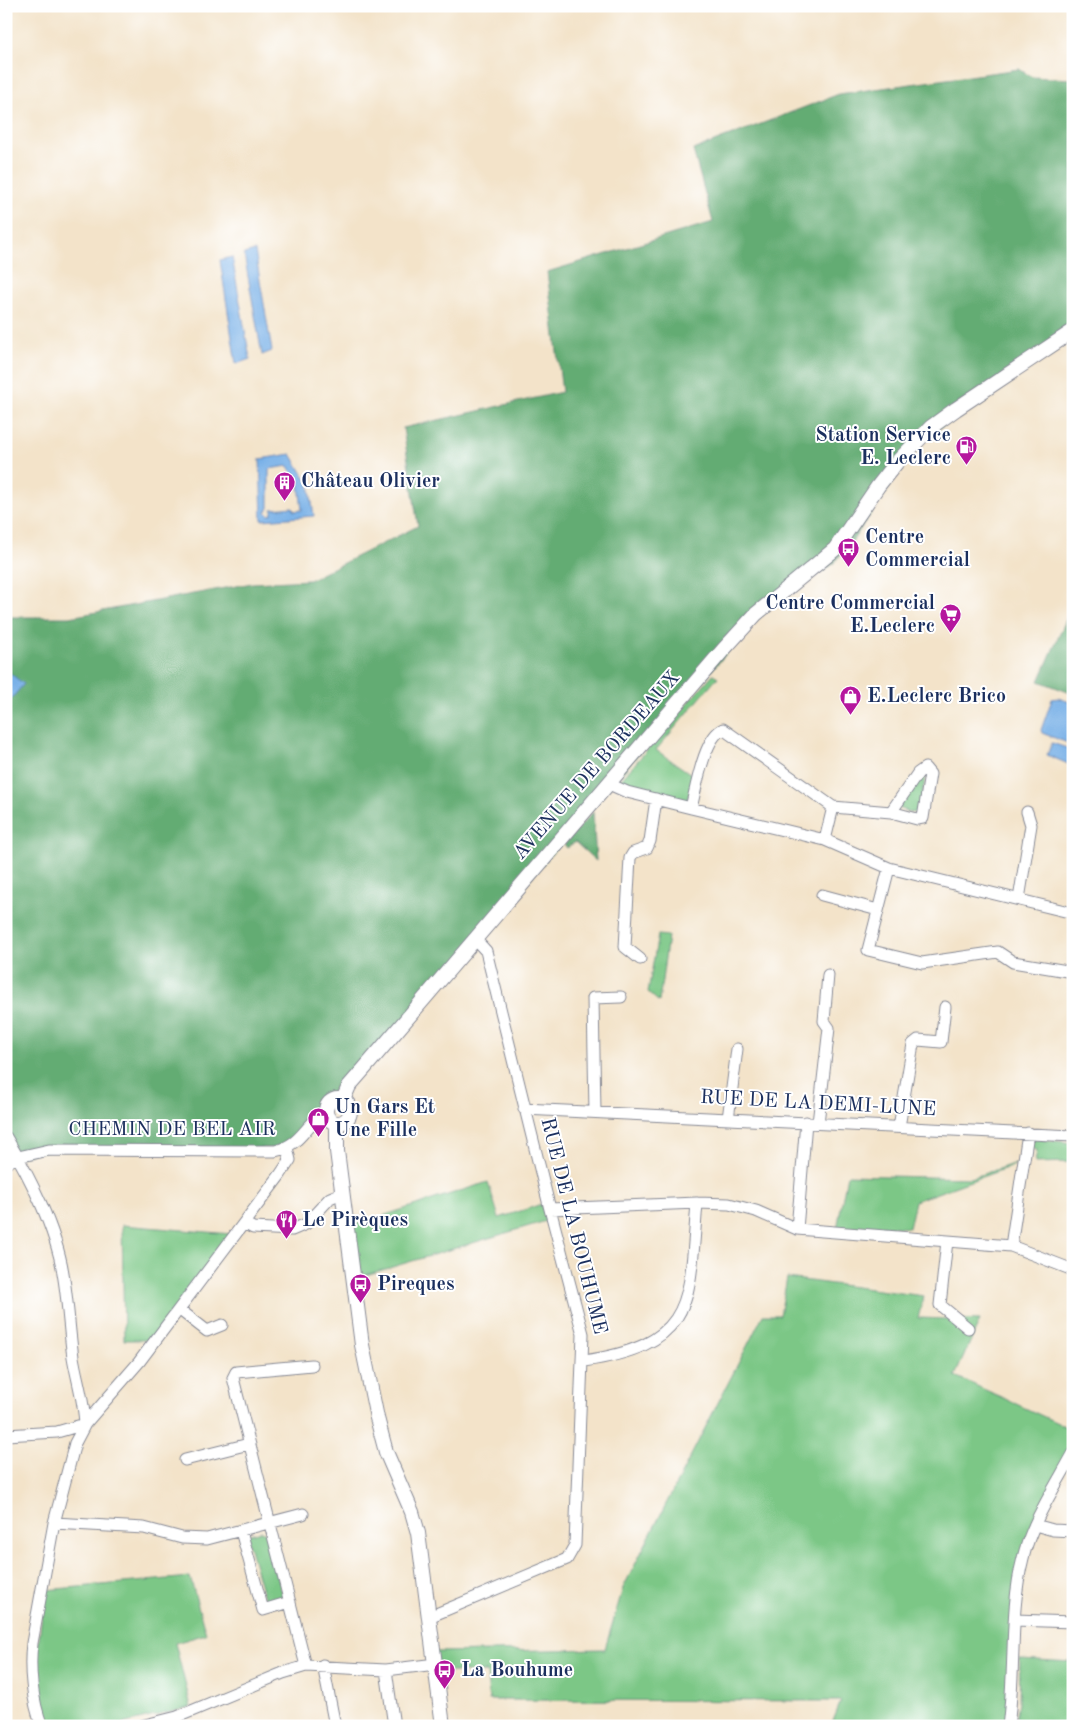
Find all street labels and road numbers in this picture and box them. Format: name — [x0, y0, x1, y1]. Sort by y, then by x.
street label: AVENUE DE BORDEAUX — [510, 668, 684, 864]
street label: RUE DE LA DEMI-LUNE — [699, 1088, 937, 1120]
street label: RUE DE LA BOUHUME — [536, 1116, 610, 1336]
street label: CHEMIN DE BEL AIR — [68, 1120, 276, 1140]

